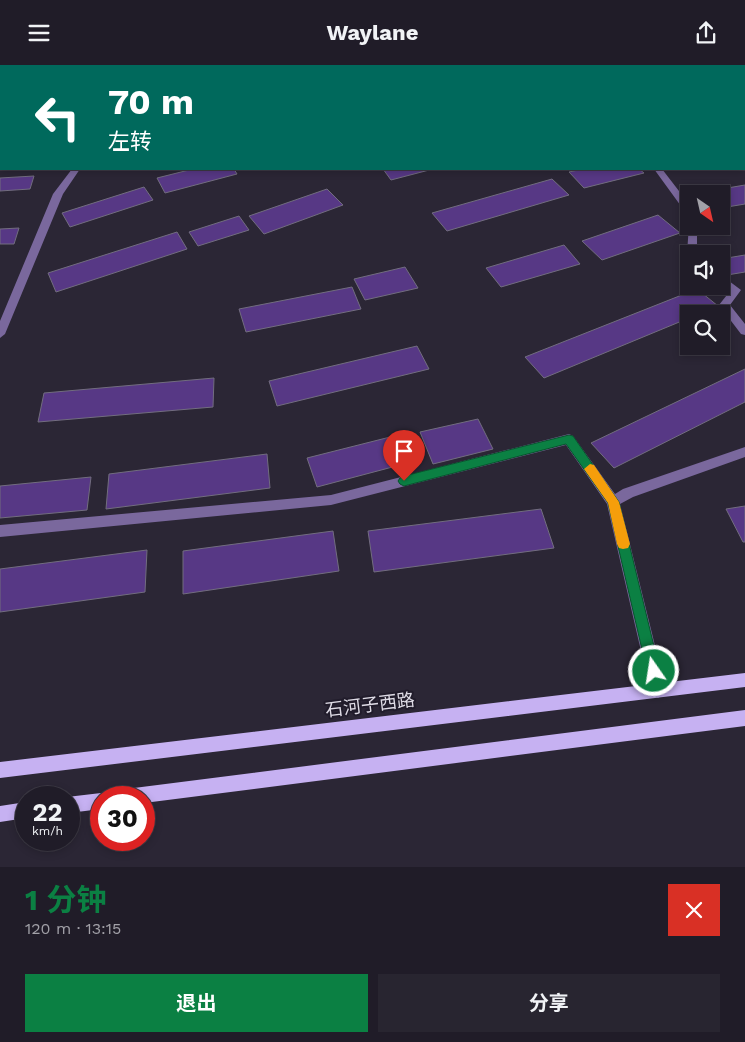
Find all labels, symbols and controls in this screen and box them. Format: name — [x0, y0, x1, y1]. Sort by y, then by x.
icon: menu — [25, 19, 53, 47]
icon: share — [692, 19, 720, 47]
text: Waylane — [327, 20, 418, 45]
text: 70 m — [108, 81, 194, 123]
icon: left — [25, 85, 90, 150]
text: 左转 — [108, 129, 152, 154]
north arrow — [680, 185, 730, 235]
map controls — [680, 185, 730, 355]
button: sound — [680, 245, 730, 295]
button: search — [680, 305, 730, 355]
pin — [383, 430, 425, 481]
icon: arrive — [390, 437, 418, 465]
position arrow — [627, 644, 679, 696]
street label: 石河子西路 — [324, 689, 416, 720]
speed limit sign: 30 — [90, 786, 155, 851]
text: 22 — [33, 798, 62, 827]
text: km/h — [32, 824, 63, 838]
text: 1 分钟 — [25, 882, 107, 917]
button: close — [668, 884, 720, 936]
text: 120 m · 13:15 — [25, 919, 121, 938]
button: 退出 — [25, 974, 368, 1032]
button: 分享 — [378, 974, 720, 1032]

